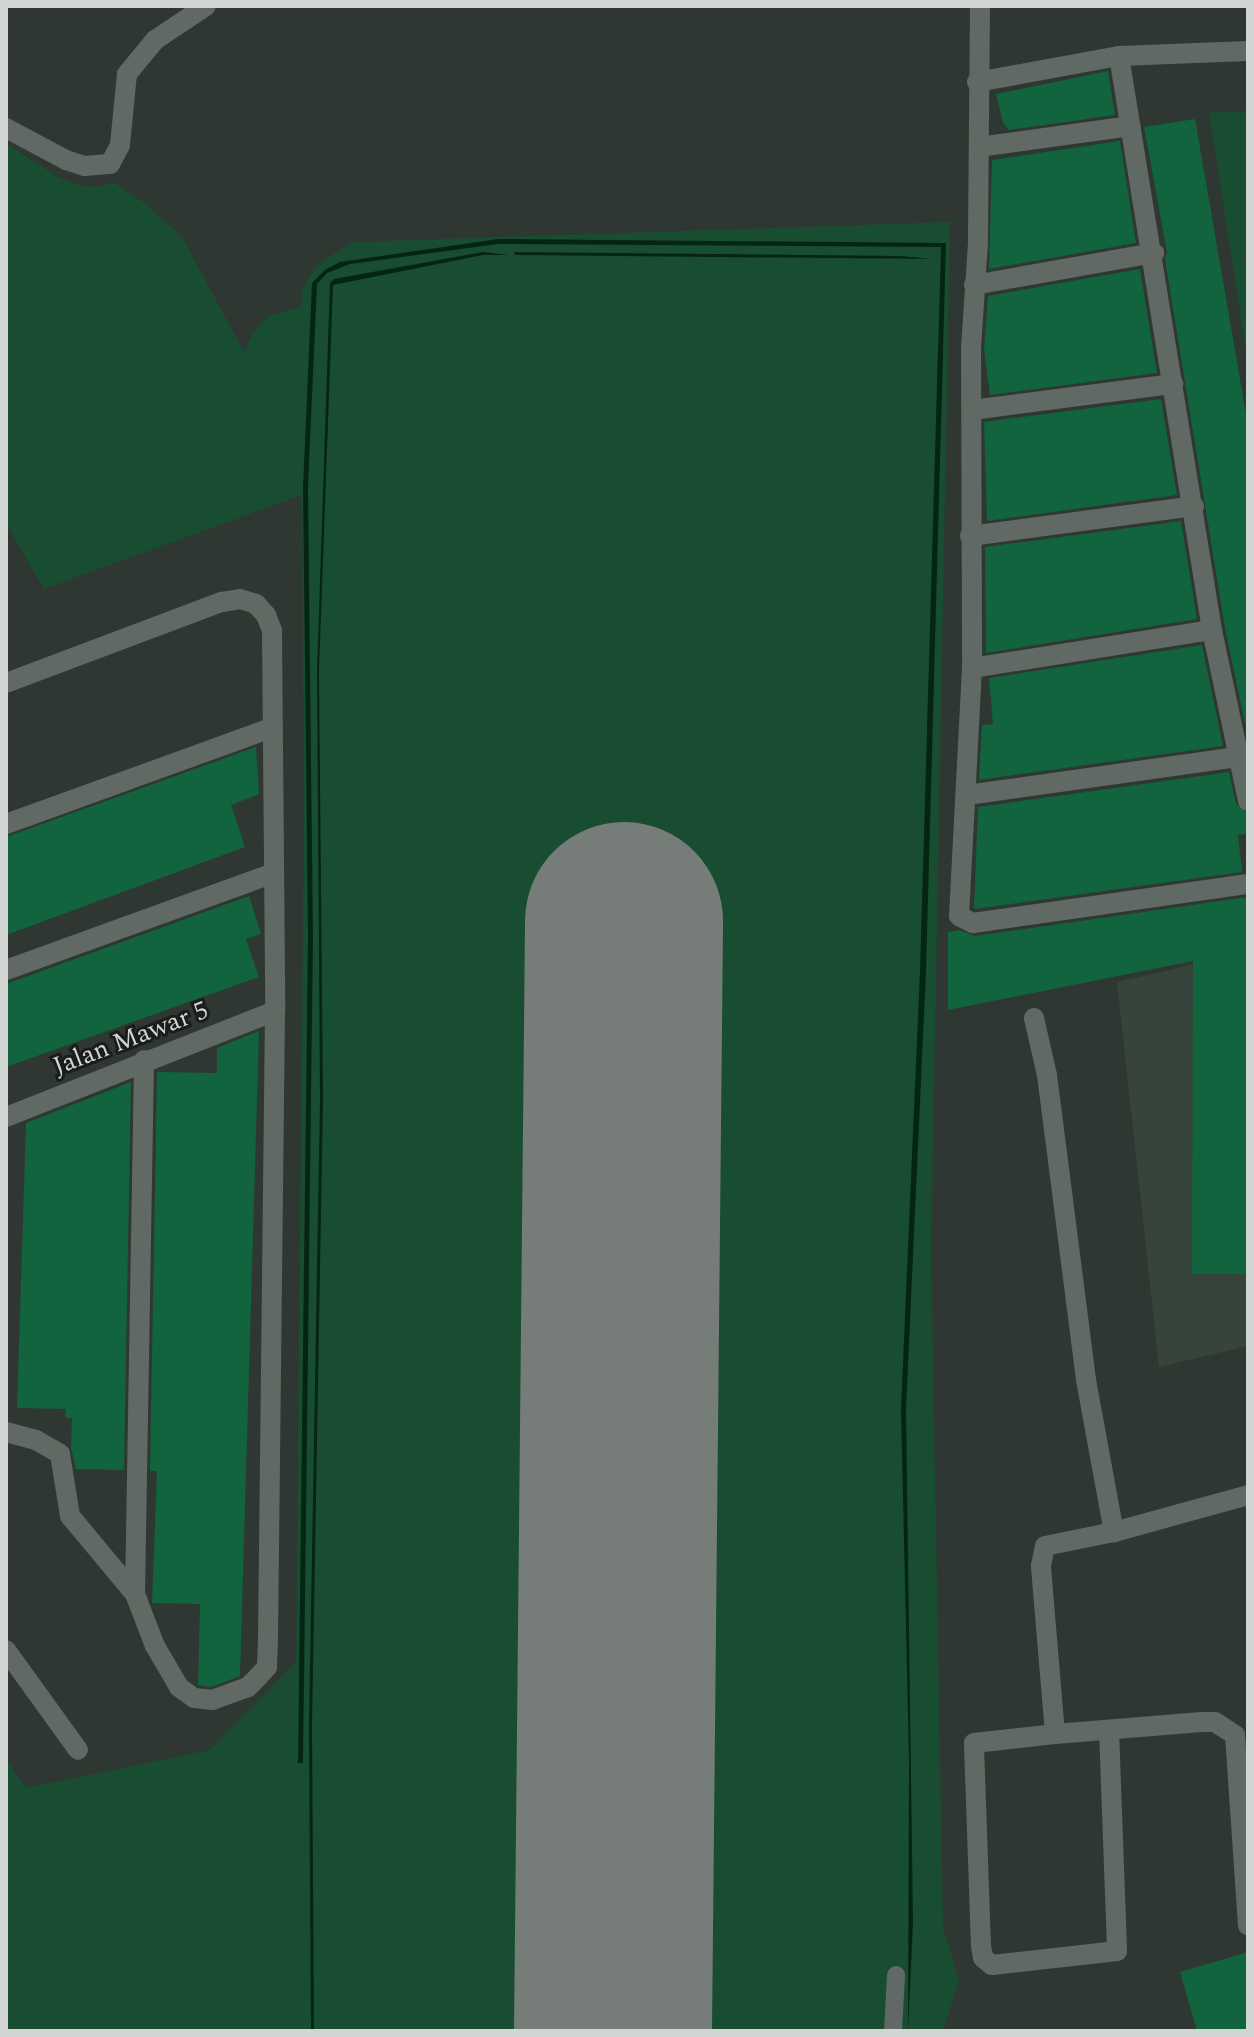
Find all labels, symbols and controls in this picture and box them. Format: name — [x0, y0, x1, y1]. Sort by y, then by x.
street label: Jalan Mawar 5 — [49, 995, 213, 1083]

